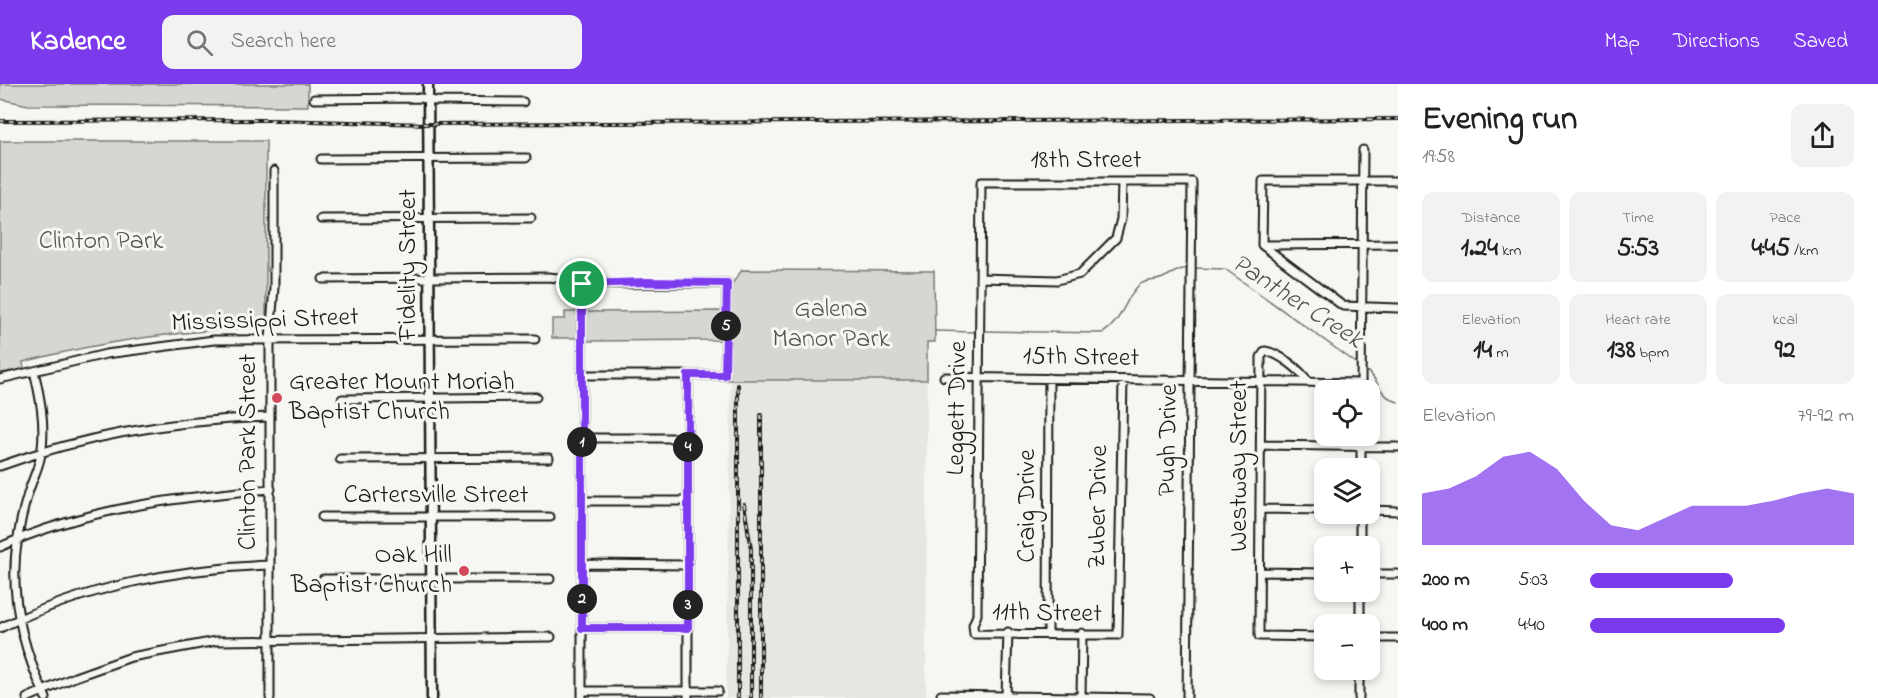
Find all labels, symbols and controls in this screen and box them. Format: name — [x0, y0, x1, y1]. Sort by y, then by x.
search box — [162, 15, 582, 69]
text: Kadence — [30, 22, 126, 63]
icon: search — [183, 26, 216, 59]
text: Search here — [231, 26, 336, 58]
text: Map — [1604, 27, 1640, 57]
text: Directions — [1673, 27, 1760, 57]
text: Saved — [1793, 27, 1848, 57]
text: Evening run — [1422, 96, 1577, 144]
button: share — [1791, 104, 1854, 167]
street label: 18th Street — [1030, 142, 1142, 180]
text: 19:58 — [1422, 143, 1455, 172]
street label: Fidelity Street — [390, 189, 428, 342]
text: Distance — [1462, 206, 1520, 230]
text: Time — [1622, 206, 1654, 230]
text: Pace — [1769, 206, 1801, 230]
park label: Clinton Park — [39, 223, 164, 261]
text: 1.24 — [1461, 230, 1498, 268]
text: 5:53 — [1617, 230, 1659, 268]
text: 4:45 — [1752, 230, 1790, 268]
text: km — [1498, 239, 1521, 263]
text: /km — [1790, 239, 1818, 263]
water label: Panther Creek — [1223, 245, 1372, 360]
pin — [556, 258, 607, 309]
icon: arrive — [565, 267, 598, 300]
park label: Galena Manor Park — [772, 291, 890, 359]
street label: Mississippi Street — [171, 299, 360, 343]
text: Elevation — [1462, 308, 1520, 332]
text: Heart rate — [1605, 308, 1671, 332]
text: kcal — [1772, 308, 1798, 332]
pin: 5 — [711, 311, 741, 341]
text: 5 — [721, 314, 731, 338]
text: 14 — [1473, 332, 1492, 370]
text: 138 — [1607, 332, 1636, 370]
text: 92 — [1775, 332, 1795, 370]
street label: 15th Street — [1023, 338, 1140, 378]
street label: Leggett Drive — [938, 340, 978, 476]
text: m — [1492, 341, 1509, 365]
text: bpm — [1636, 341, 1669, 365]
street label: Clinton Park Street — [230, 353, 268, 550]
place label: Greater Mount Moriah Baptist Church — [288, 364, 515, 432]
street label: Westway Street — [1221, 380, 1259, 552]
map controls — [1314, 380, 1380, 680]
button: locate — [1314, 380, 1380, 446]
street label: Pugh Drive — [1149, 383, 1189, 496]
marker: Greater Mount Moriah Baptist Church — [270, 391, 284, 405]
text: Elevation — [1422, 402, 1496, 431]
text: 79–92 m — [1798, 402, 1854, 431]
pin: 1 — [567, 427, 597, 457]
text: 1 — [579, 430, 585, 454]
pin: 4 — [673, 432, 703, 462]
text: 4 — [685, 435, 691, 459]
street label: Zuber Drive — [1079, 444, 1119, 569]
street label: Craig Drive — [1009, 449, 1047, 563]
button: layers — [1314, 458, 1380, 524]
street label: Cartersville Street — [343, 477, 529, 515]
button: + — [1314, 536, 1380, 602]
place label: Oak Hill Baptist Church — [290, 537, 452, 605]
marker: Oak Hill Baptist Church — [457, 564, 471, 578]
text: 200 m — [1422, 566, 1470, 595]
text: 5:03 — [1518, 566, 1548, 595]
pin: 2 — [567, 584, 597, 614]
text: 2 — [578, 587, 586, 611]
pin: 3 — [673, 590, 703, 620]
text: 3 — [685, 593, 691, 617]
street label: 11th Street — [992, 594, 1102, 634]
text: 400 m — [1422, 611, 1468, 640]
text: 4:40 — [1518, 611, 1545, 640]
button: − — [1314, 614, 1380, 680]

